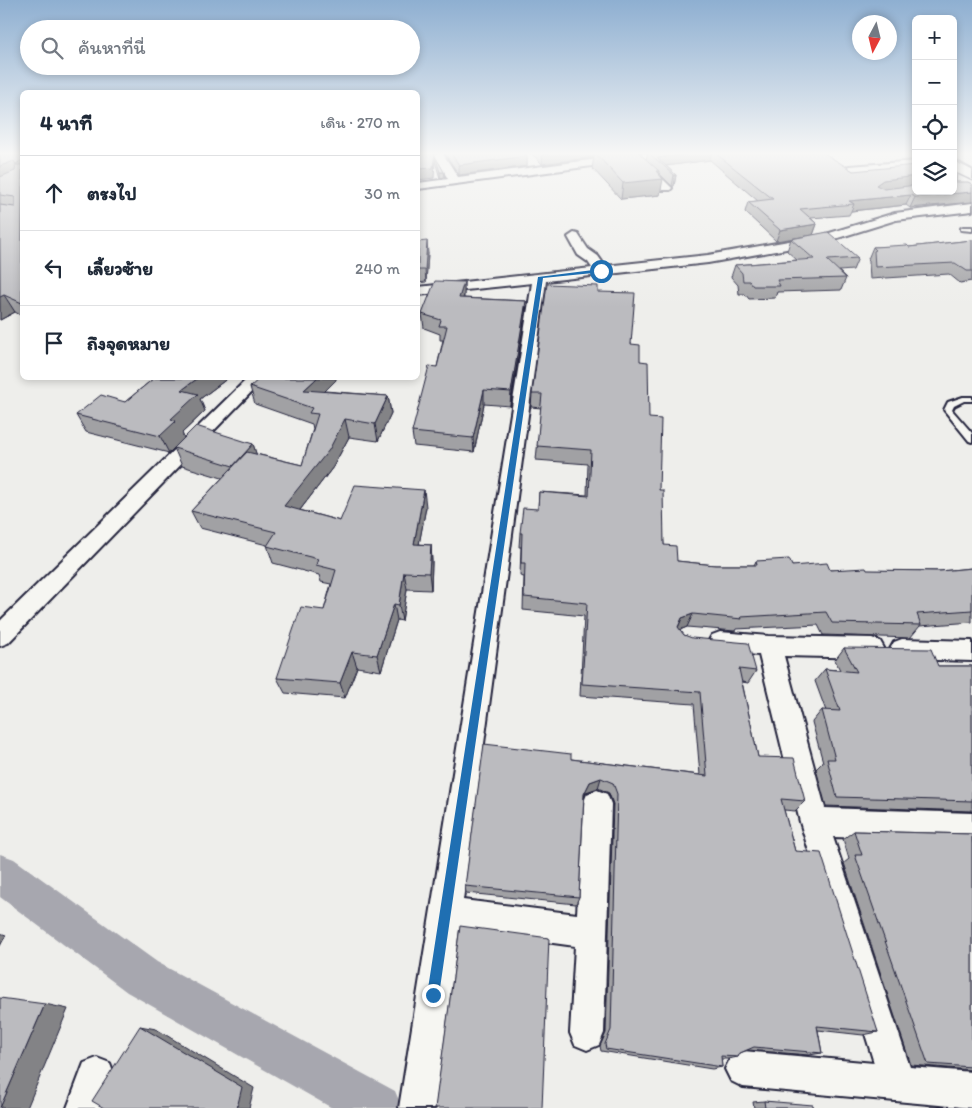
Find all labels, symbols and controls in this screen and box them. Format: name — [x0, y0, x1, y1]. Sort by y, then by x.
north arrow — [852, 15, 897, 60]
map controls — [912, 15, 957, 195]
button: + — [912, 15, 957, 60]
search box — [20, 20, 420, 75]
icon: search — [38, 34, 66, 62]
text: ค้นหาที่นี่ — [78, 36, 146, 59]
button: − — [912, 60, 957, 105]
button: locate — [912, 105, 957, 150]
text: 4 นาที — [40, 110, 92, 135]
text: เดิน · 270 m — [320, 113, 400, 132]
button: layers — [912, 150, 957, 195]
icon: ahead — [40, 179, 68, 207]
text: ตรงไป — [87, 182, 137, 205]
text: 30 m — [364, 184, 400, 203]
icon: left — [40, 254, 68, 282]
text: เลี้ยวซ้าย — [87, 257, 153, 280]
text: 240 m — [355, 259, 400, 278]
route start — [590, 260, 613, 283]
icon: arrive — [40, 329, 68, 357]
text: ถึงจุดหมาย — [87, 332, 170, 355]
route end — [422, 984, 445, 1007]

